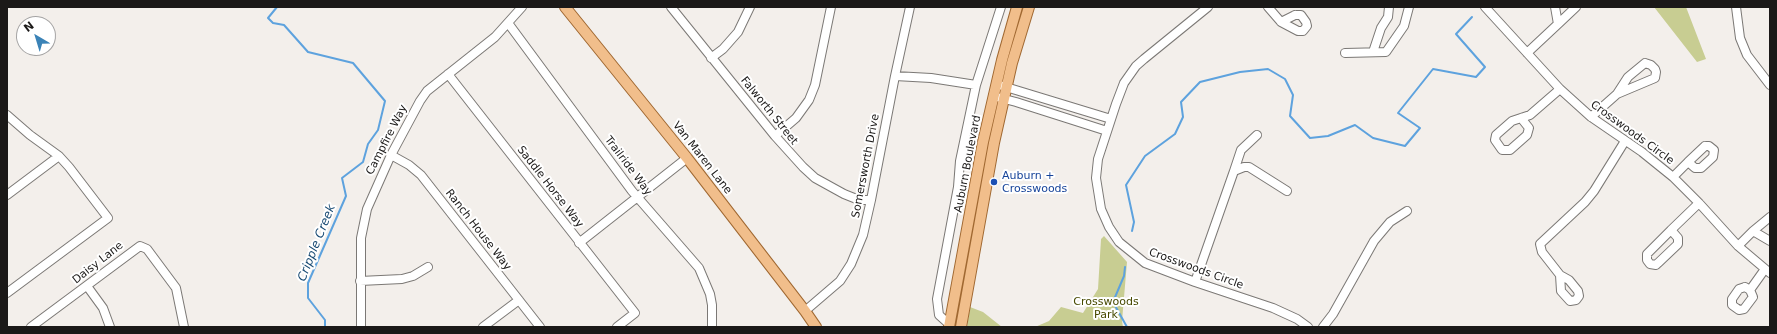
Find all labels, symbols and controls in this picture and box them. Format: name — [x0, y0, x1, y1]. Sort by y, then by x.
north arrow — [16, 16, 56, 56]
text: N — [21, 19, 37, 35]
street label: Falworth Street — [738, 74, 800, 148]
street label: Crosswoods Circle — [1588, 98, 1676, 168]
street label: Campfire Way — [364, 103, 410, 177]
street label: Somersworth Drive — [849, 113, 883, 219]
street label: Auburn Boulevard — [952, 114, 984, 214]
street label: Van Maren Lane — [670, 119, 734, 197]
street label: Trailride Way — [601, 134, 655, 198]
street label: Saddle Horse Way — [514, 144, 586, 230]
place label: Auburn + Crosswoods — [1002, 169, 1067, 195]
marker: Auburn + Crosswoods — [989, 177, 999, 187]
street label: Ranch House Way — [442, 187, 514, 273]
water label: Cripple Creek — [295, 203, 339, 283]
street label: Daisy Lane — [70, 239, 126, 287]
street label: Crosswoods Circle — [1147, 246, 1245, 292]
park label: Crosswoods Park — [1073, 295, 1139, 321]

